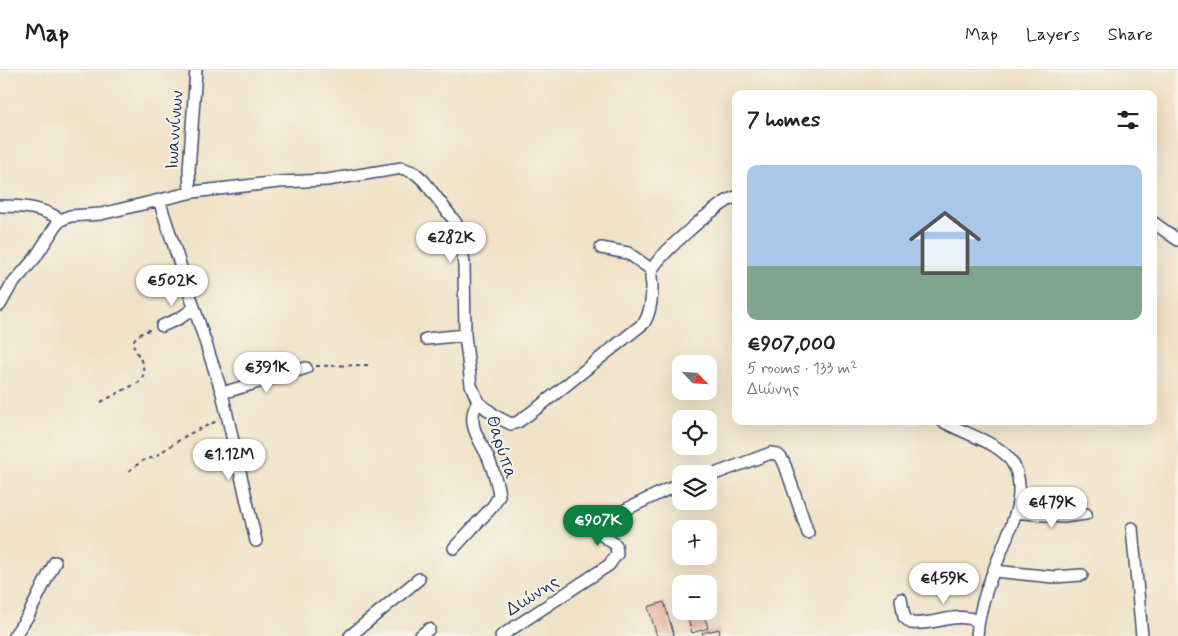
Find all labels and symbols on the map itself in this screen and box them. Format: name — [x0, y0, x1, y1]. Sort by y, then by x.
street label: Ιωαννίνων — [160, 90, 190, 170]
pin: €282K — [416, 222, 486, 264]
pin: €502K — [137, 264, 207, 307]
pin: €391K — [232, 352, 302, 394]
north arrow — [672, 355, 718, 400]
street label: Θαρύπα — [479, 412, 523, 482]
pin: €1.12M — [188, 438, 270, 481]
pin: €479K — [1017, 486, 1087, 529]
pin: €907K — [563, 504, 633, 547]
pin: €459K — [909, 562, 979, 605]
street label: Διώνης — [501, 570, 564, 622]

